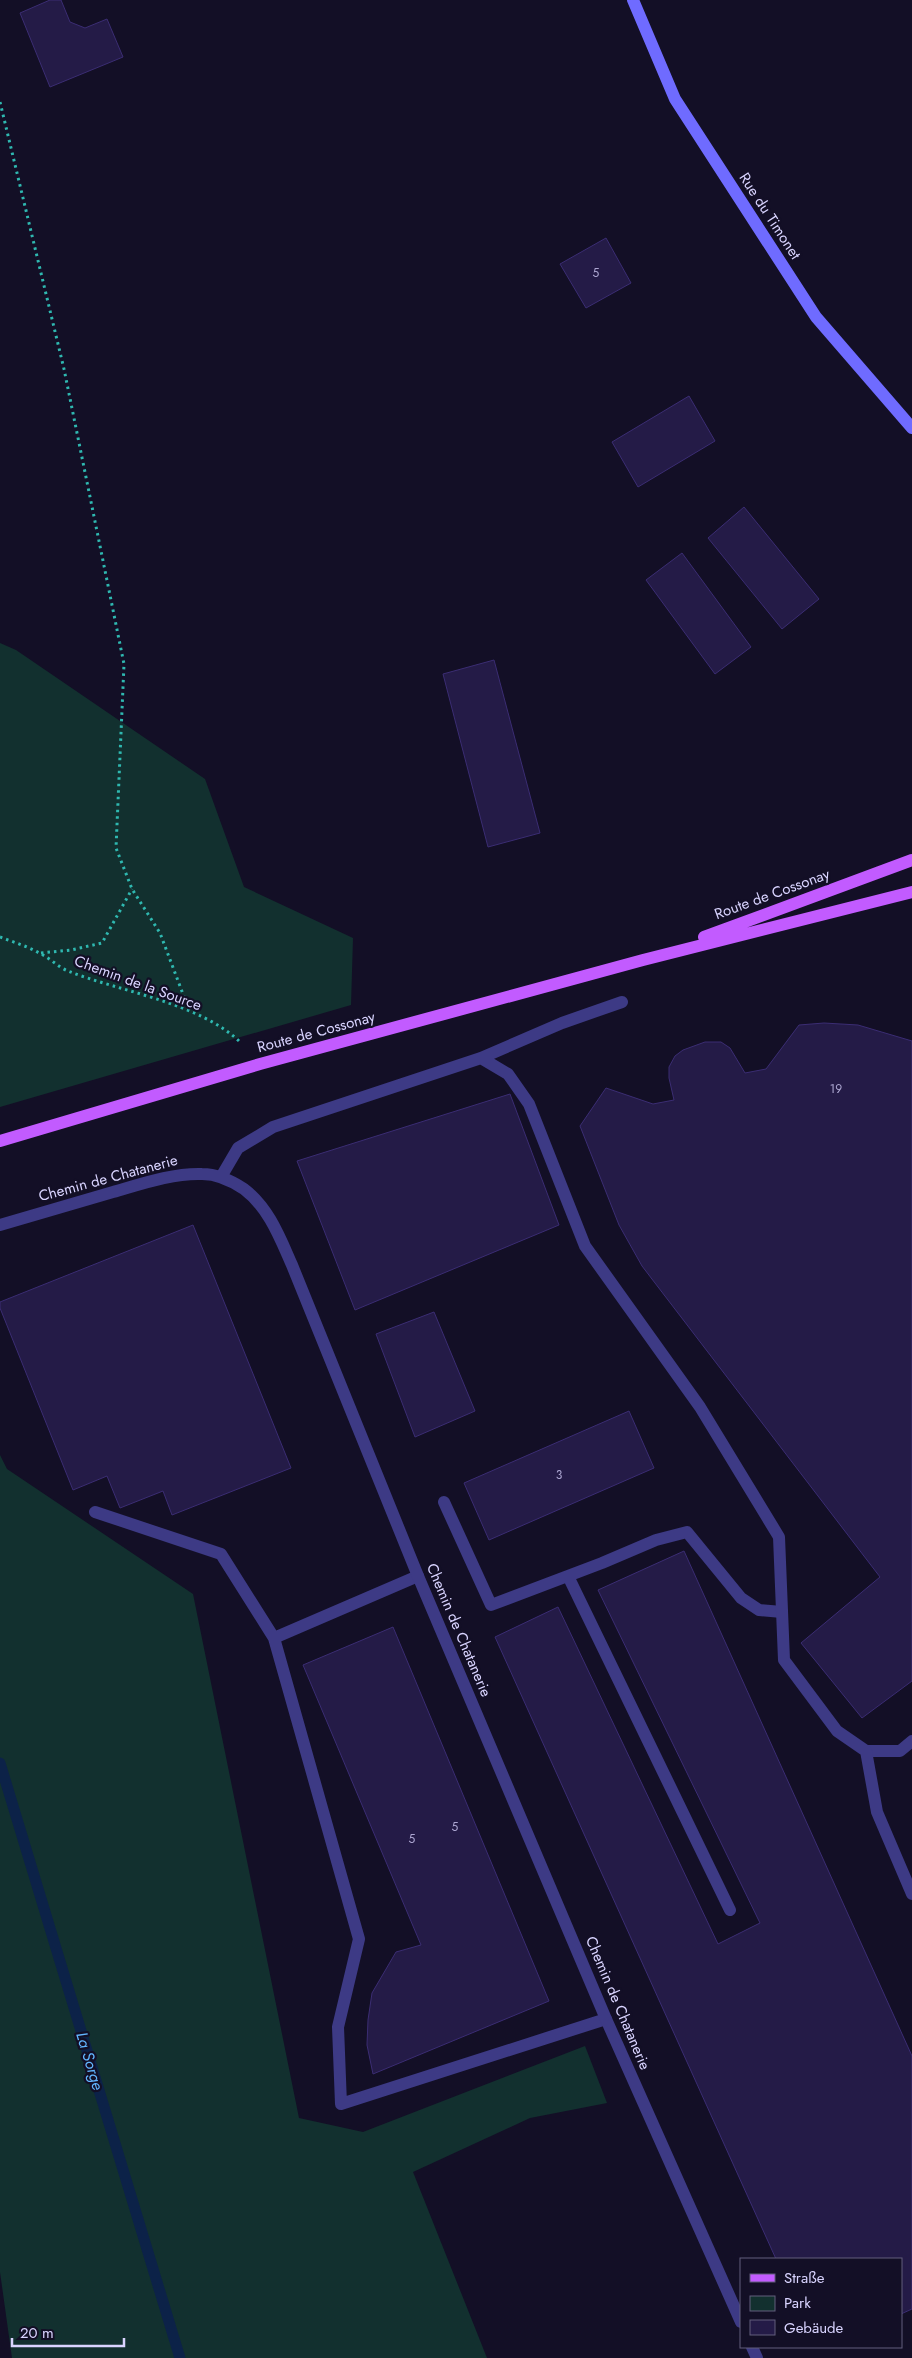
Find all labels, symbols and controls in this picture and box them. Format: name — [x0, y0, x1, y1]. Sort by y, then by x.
street label: Rue du Timonet — [734, 168, 807, 264]
house number: 5 — [593, 264, 600, 282]
street label: Route de Cossonay — [711, 863, 833, 925]
street label: Chemin de la Source — [71, 950, 205, 1016]
street label: Route de Cossonay — [255, 1006, 378, 1058]
house number: 19 — [830, 1080, 842, 1098]
street label: Chemin de Chatanerie — [36, 1149, 180, 1207]
house number: 3 — [556, 1466, 563, 1484]
street label: Chemin de Chatanerie — [421, 1560, 497, 1700]
house number: 5 — [452, 1818, 459, 1836]
house number: 5 — [409, 1830, 416, 1848]
street label: Chemin de Chatanerie — [580, 1933, 656, 2073]
water label: La Sorge — [70, 2029, 110, 2093]
legend — [740, 2258, 902, 2348]
text: Straße — [784, 2267, 825, 2289]
text: Park — [784, 2292, 811, 2314]
scale bar — [12, 2316, 125, 2348]
text: Gebäude — [784, 2317, 844, 2339]
text: 20 m — [20, 2322, 54, 2344]

